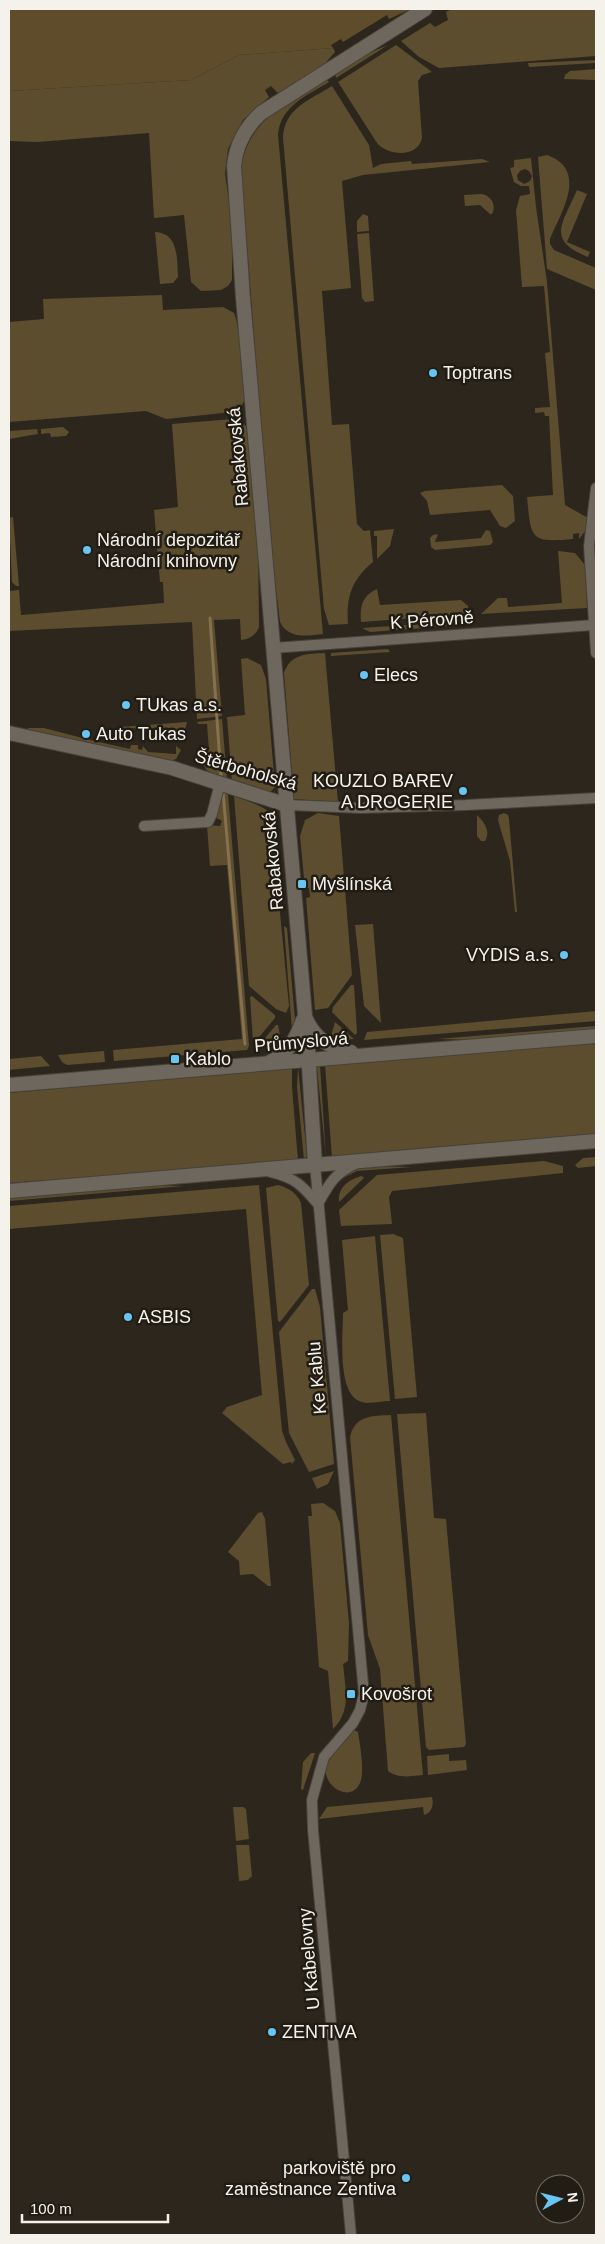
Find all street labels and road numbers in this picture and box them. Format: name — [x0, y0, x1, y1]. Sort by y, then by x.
street label: Rabakovská — [224, 406, 252, 507]
street label: K Pérovně — [389, 607, 475, 633]
street label: Štěrboholská — [193, 745, 300, 794]
street label: Rabakovská — [259, 810, 287, 911]
street label: Průmyslová — [253, 1028, 350, 1056]
street label: Ke Kablu — [304, 1341, 330, 1415]
street label: U Kabelovny — [295, 1907, 323, 2011]

